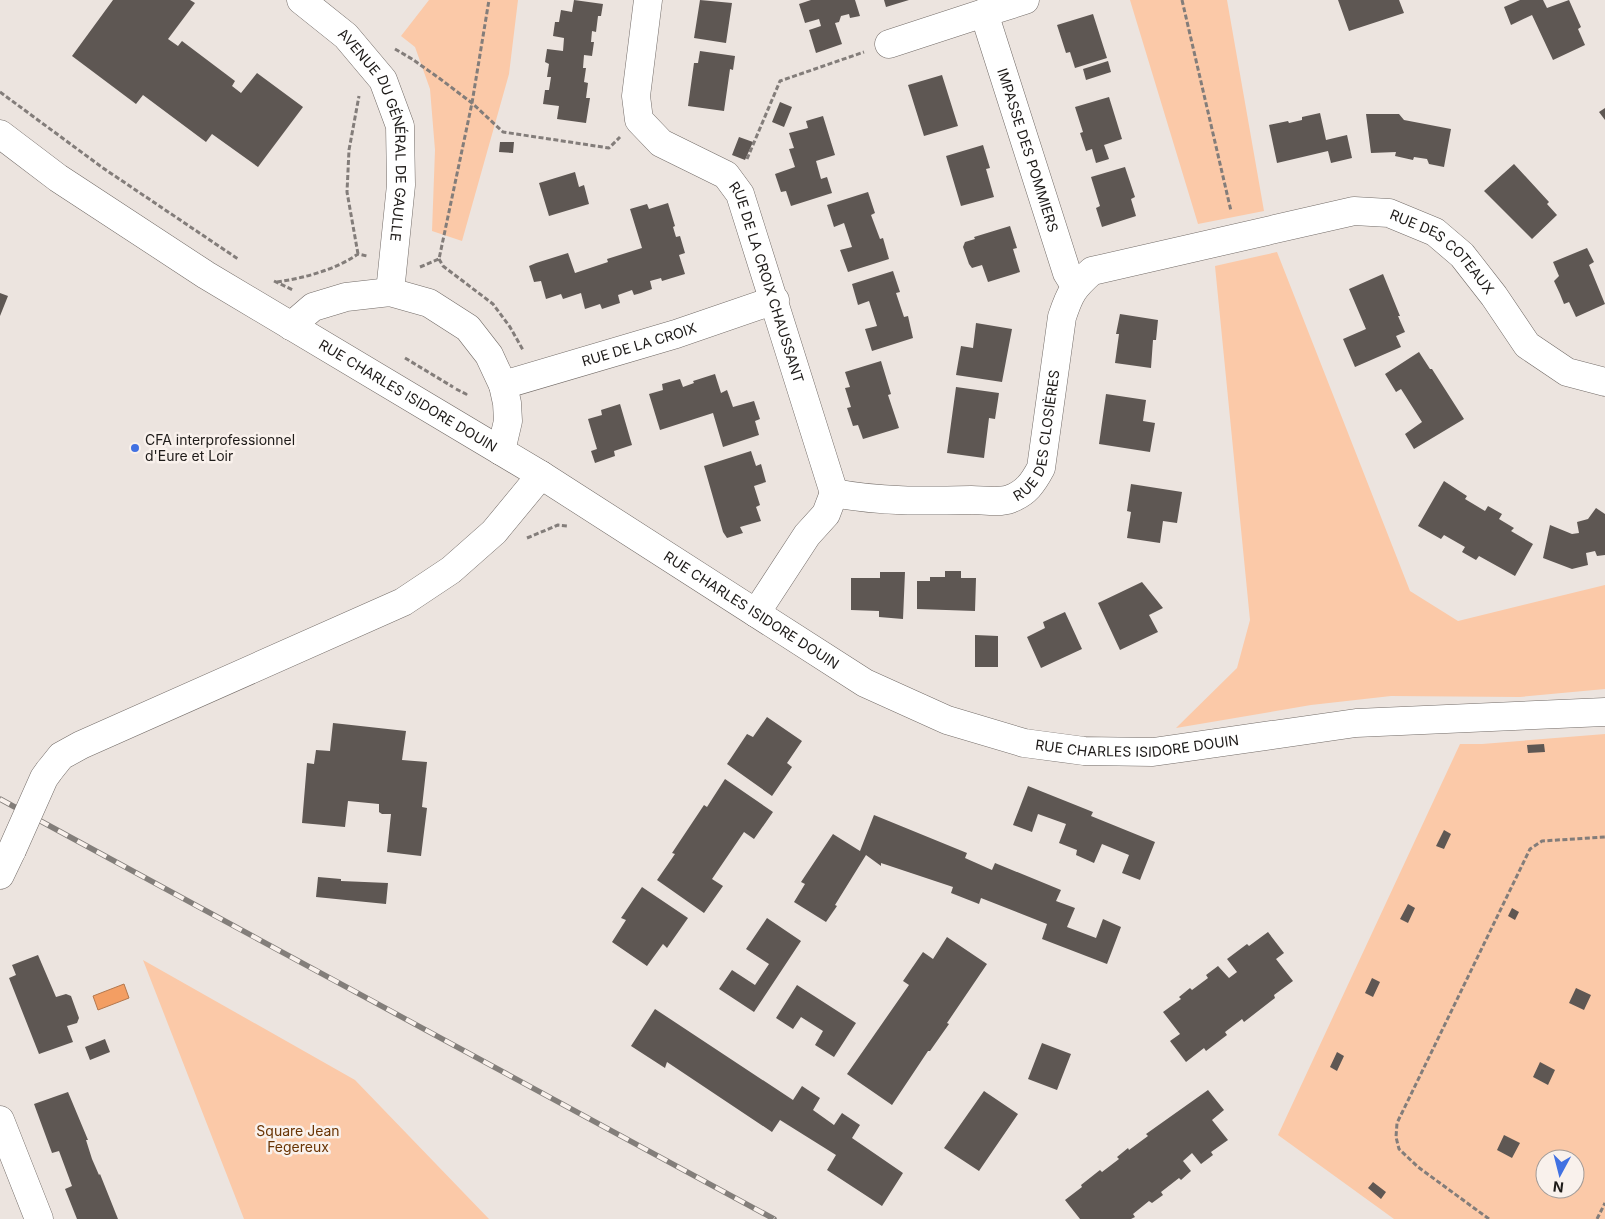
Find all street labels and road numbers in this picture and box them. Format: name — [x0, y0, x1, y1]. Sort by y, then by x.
street label: AVENUE DU GÉNÉRAL DE GAULLE — [335, 24, 410, 242]
street label: IMPASSE DES POMMIERS — [994, 66, 1062, 234]
street label: RUE DE LA CROIX CHAUSSANT — [726, 178, 808, 385]
street label: RUE DES COTEAUX — [1388, 205, 1498, 297]
street label: RUE DE LA CROIX — [580, 318, 699, 369]
street label: RUE CHARLES ISIDORE DOUIN — [316, 335, 500, 455]
street label: RUE DES CLOSIÈRES — [1010, 369, 1063, 504]
street label: RUE CHARLES ISIDORE DOUIN — [661, 547, 842, 672]
street label: RUE CHARLES ISIDORE DOUIN — [1034, 731, 1240, 760]

